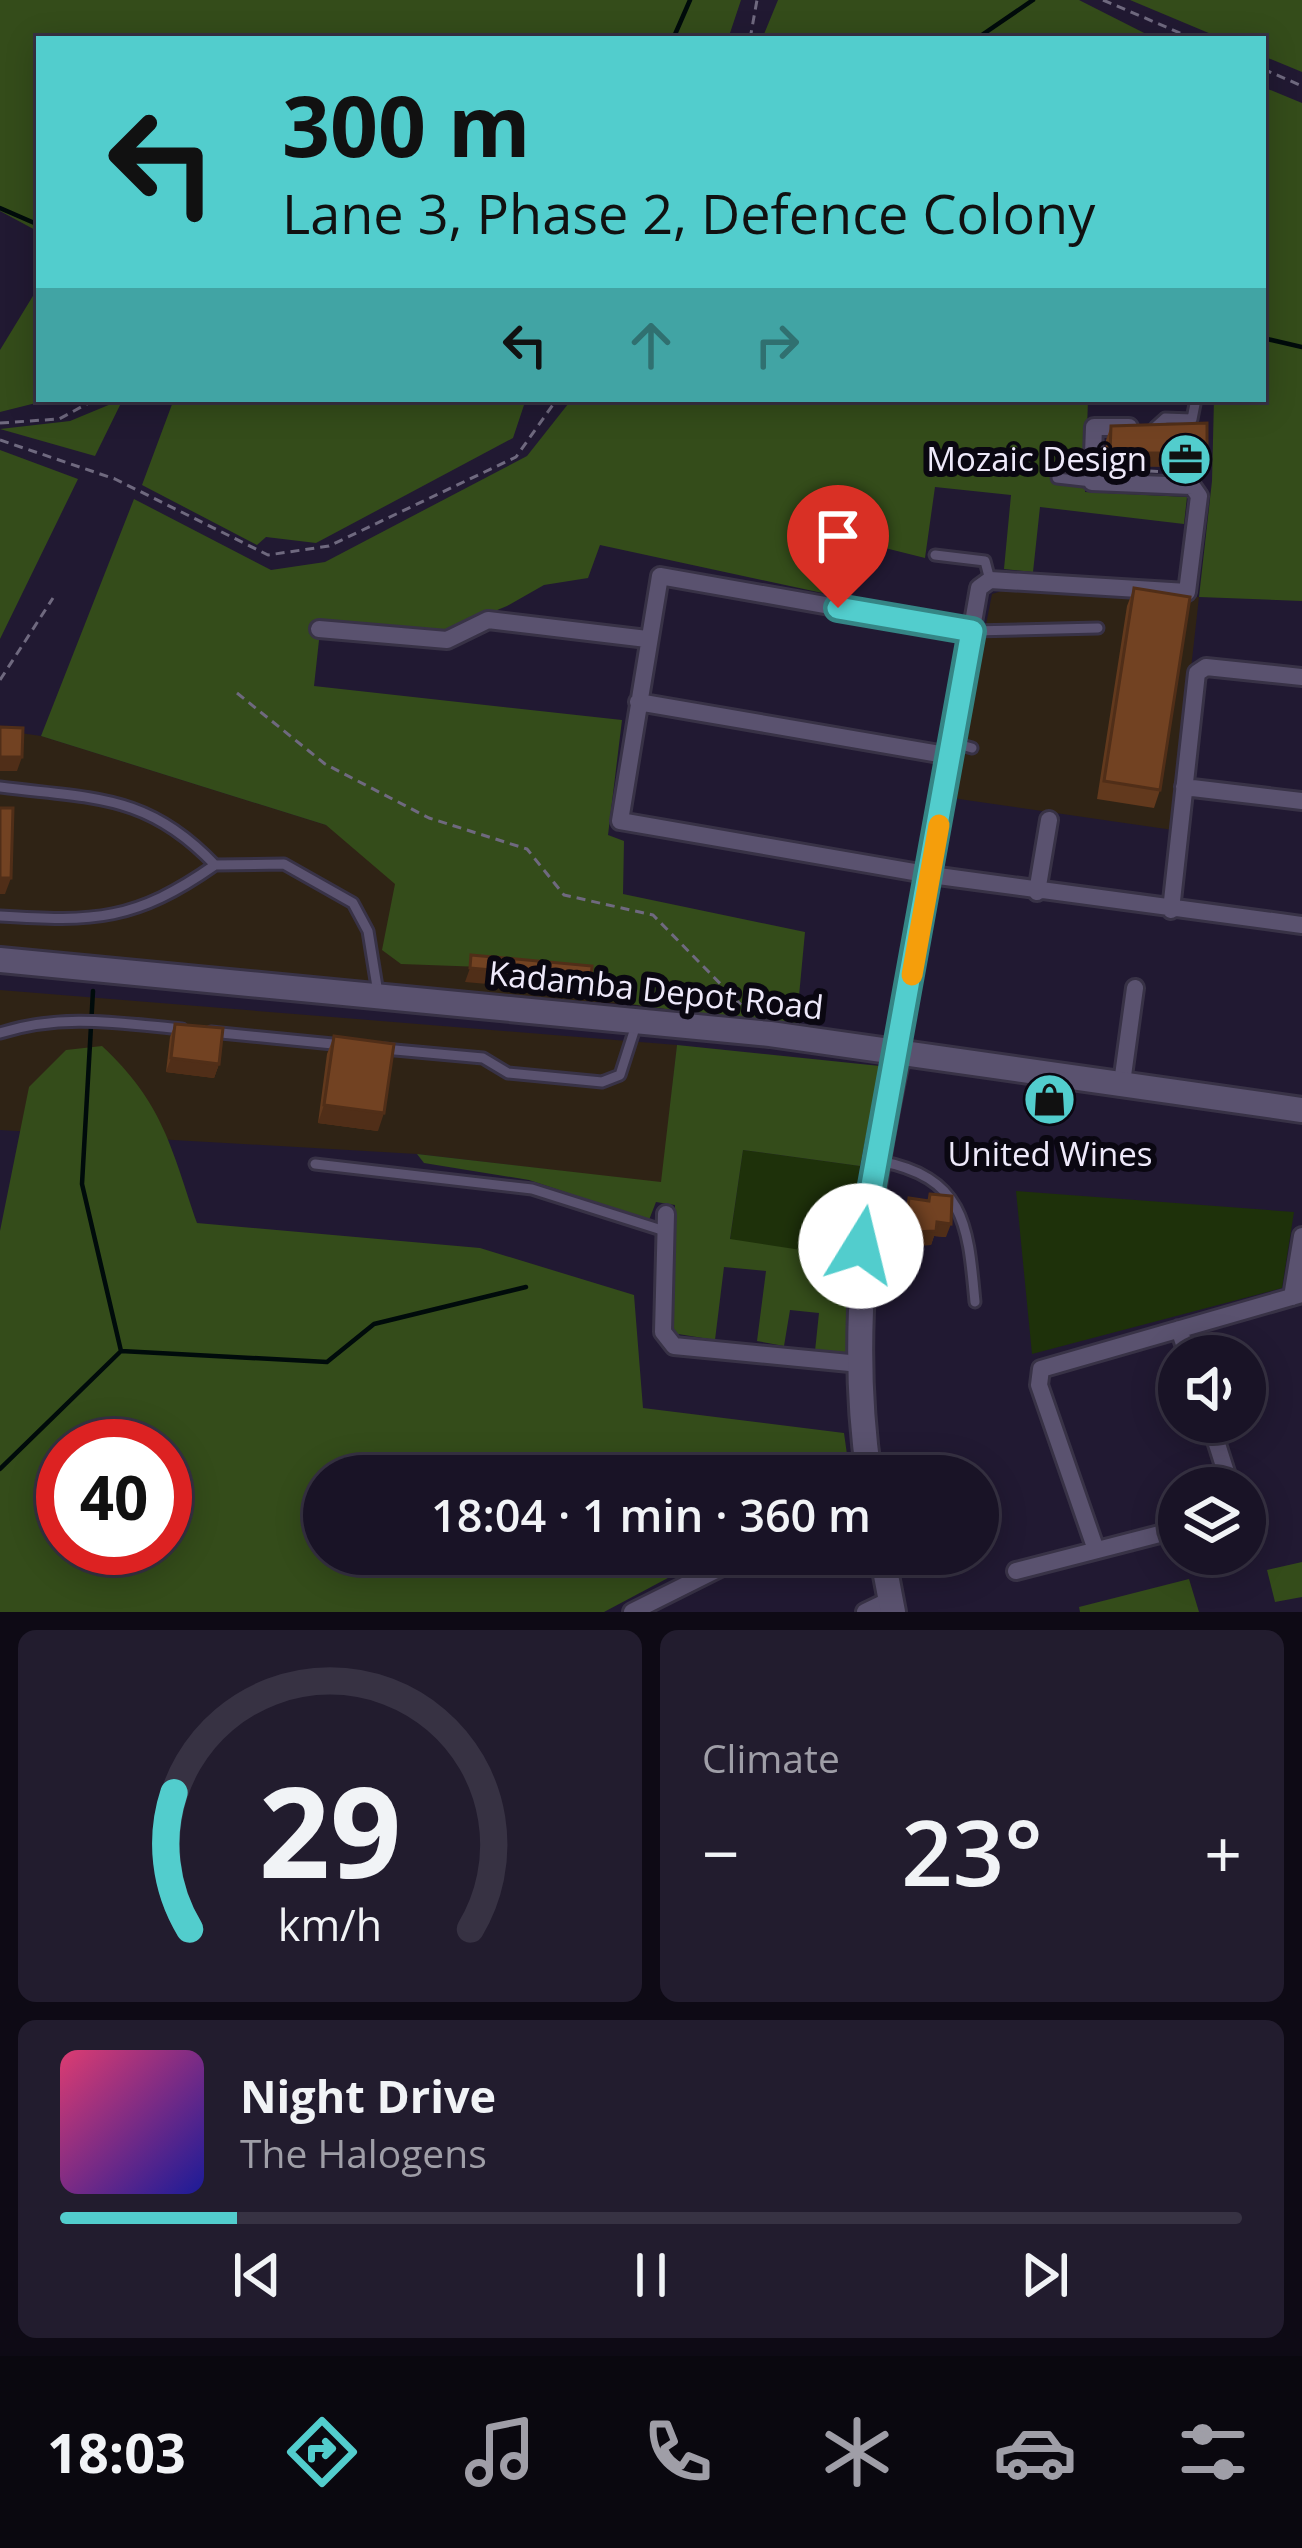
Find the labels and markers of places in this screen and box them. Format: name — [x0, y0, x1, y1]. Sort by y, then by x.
office icon: Mozaic Design — [1158, 431, 1214, 487]
place label: Mozaic Design — [926, 436, 1147, 481]
pin — [787, 485, 889, 608]
shop icon: United Wines — [1022, 1072, 1078, 1128]
place label: United Wines — [948, 1131, 1152, 1176]

